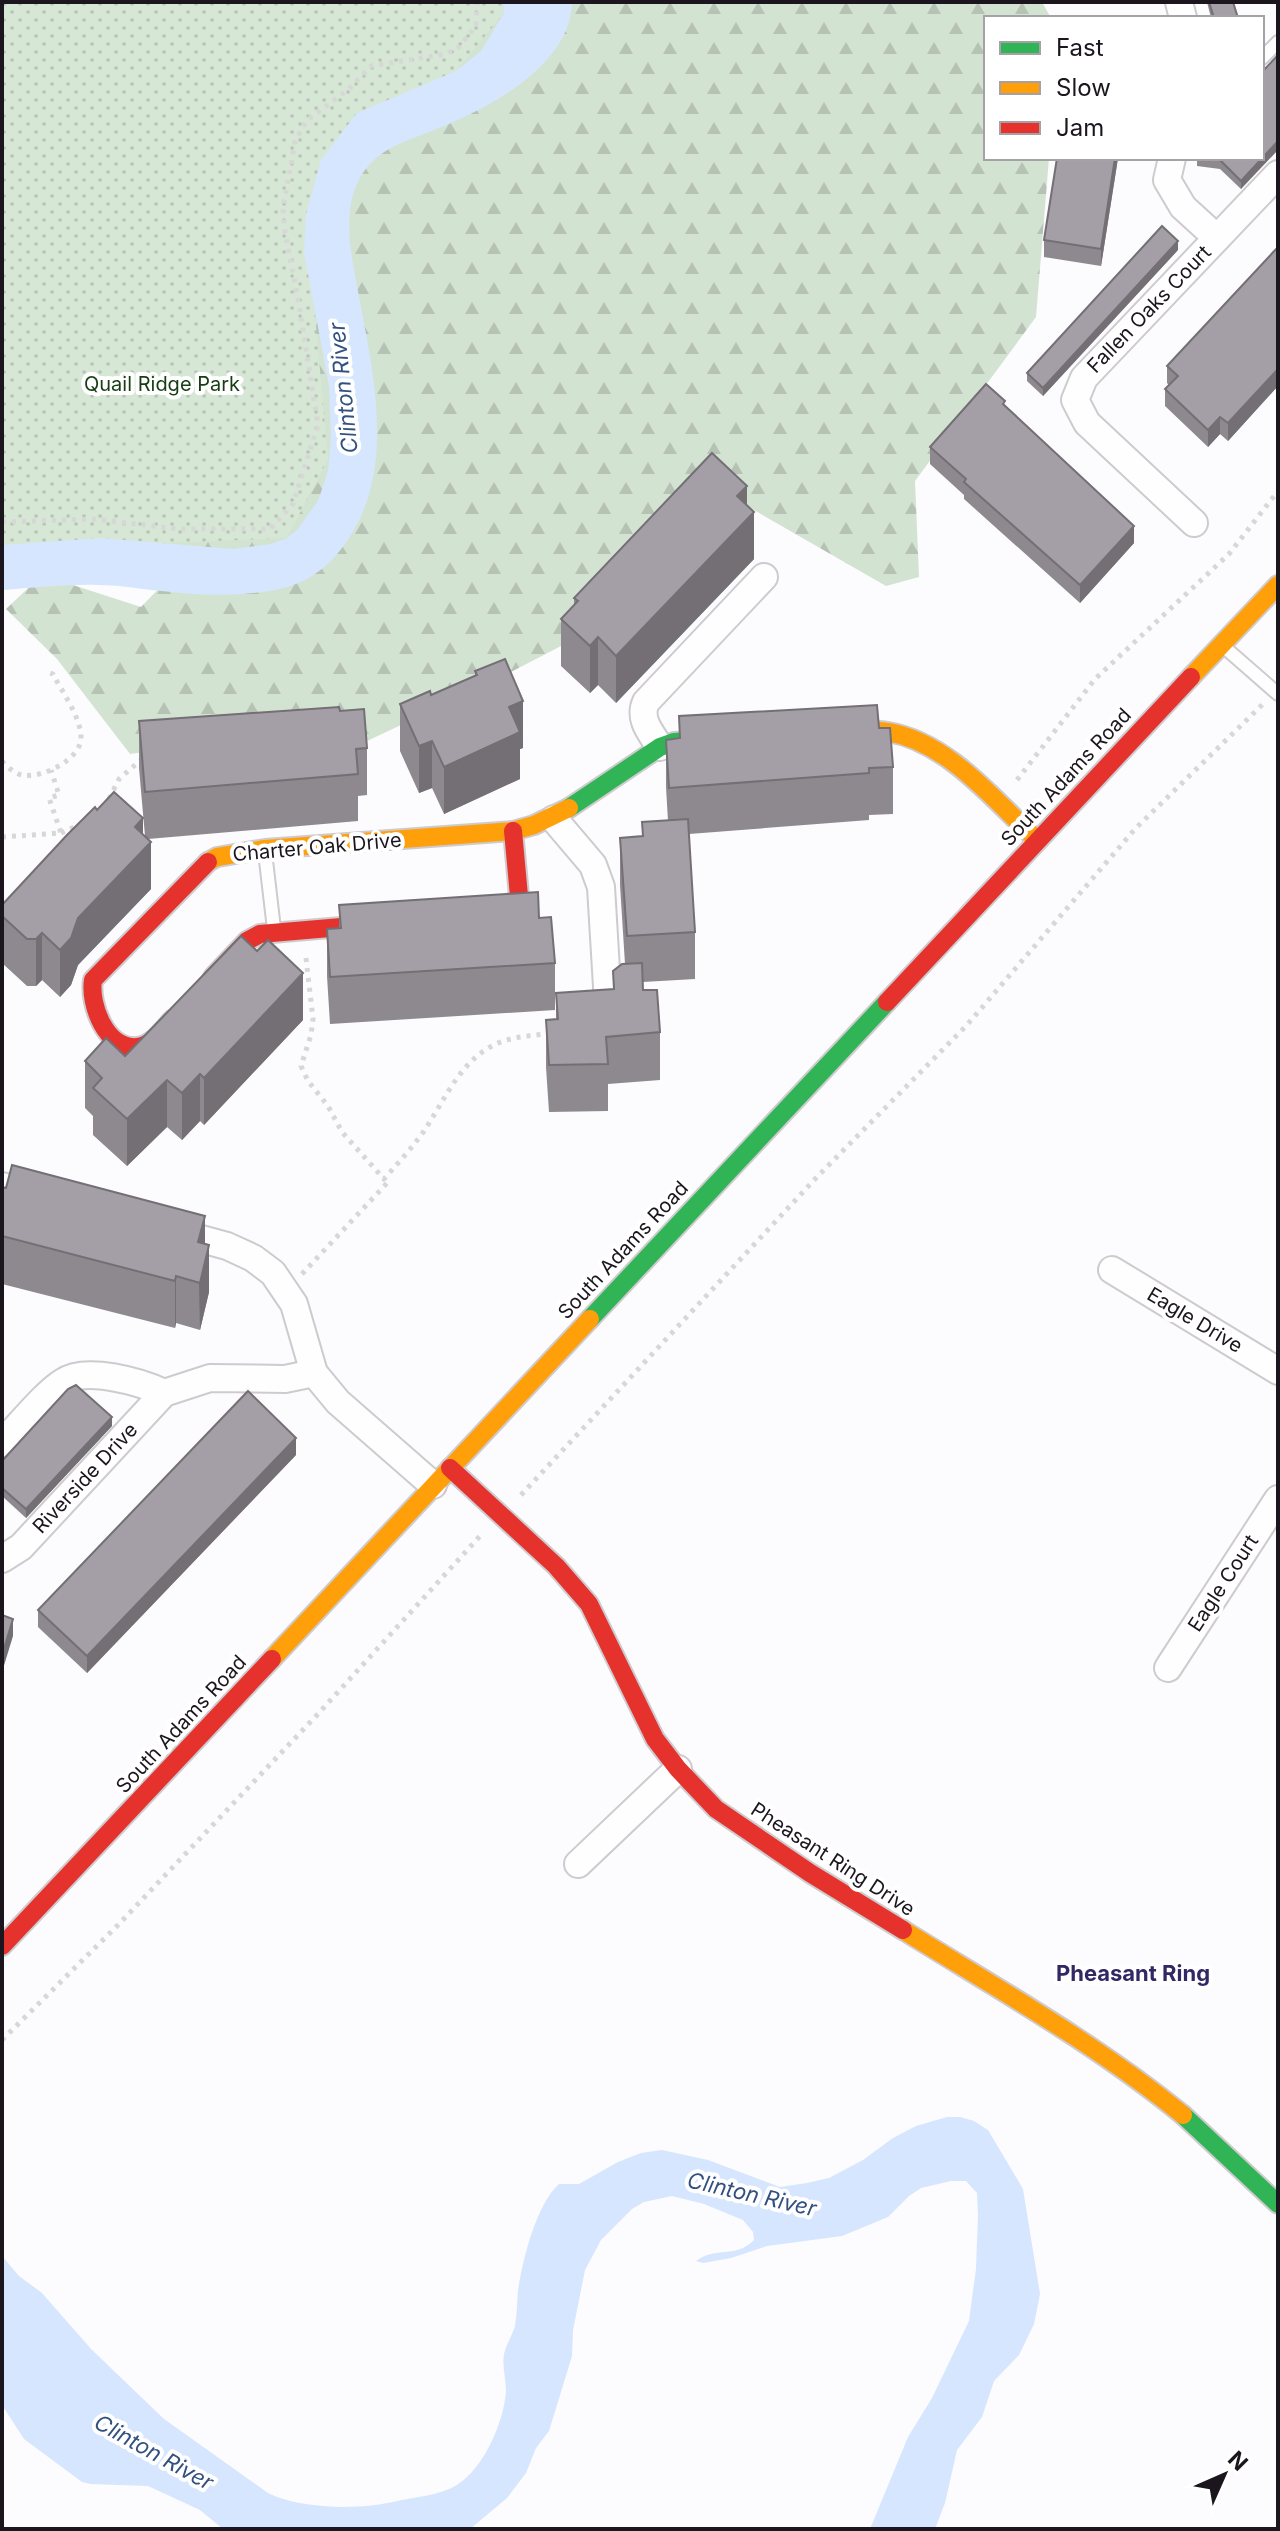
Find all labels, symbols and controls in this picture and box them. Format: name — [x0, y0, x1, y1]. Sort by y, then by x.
legend — [984, 16, 1264, 160]
text: Fast — [1056, 33, 1104, 62]
text: Slow — [1056, 73, 1111, 102]
text: Jam — [1056, 113, 1104, 142]
street label: Fallen Oaks Court — [1082, 240, 1216, 378]
water label: Clinton River — [323, 321, 363, 455]
park label: Quail Ridge Park — [84, 372, 240, 396]
street label: South Adams Road — [996, 703, 1136, 851]
street label: Charter Oak Drive — [232, 828, 402, 866]
street label: South Adams Road — [553, 1176, 693, 1324]
street label: Eagle Drive — [1143, 1282, 1247, 1358]
street label: Riverside Drive — [28, 1418, 142, 1538]
street label: Eagle Court — [1183, 1530, 1263, 1636]
street label: South Adams Road — [111, 1650, 251, 1798]
street label: Pheasant Ring Drive — [747, 1797, 919, 1921]
district label: Pheasant Ring — [1056, 1960, 1210, 1986]
water label: Clinton River — [685, 2167, 820, 2222]
water label: Clinton River — [90, 2409, 218, 2496]
north arrow — [1184, 2435, 1264, 2515]
text: N — [1223, 2446, 1253, 2476]

